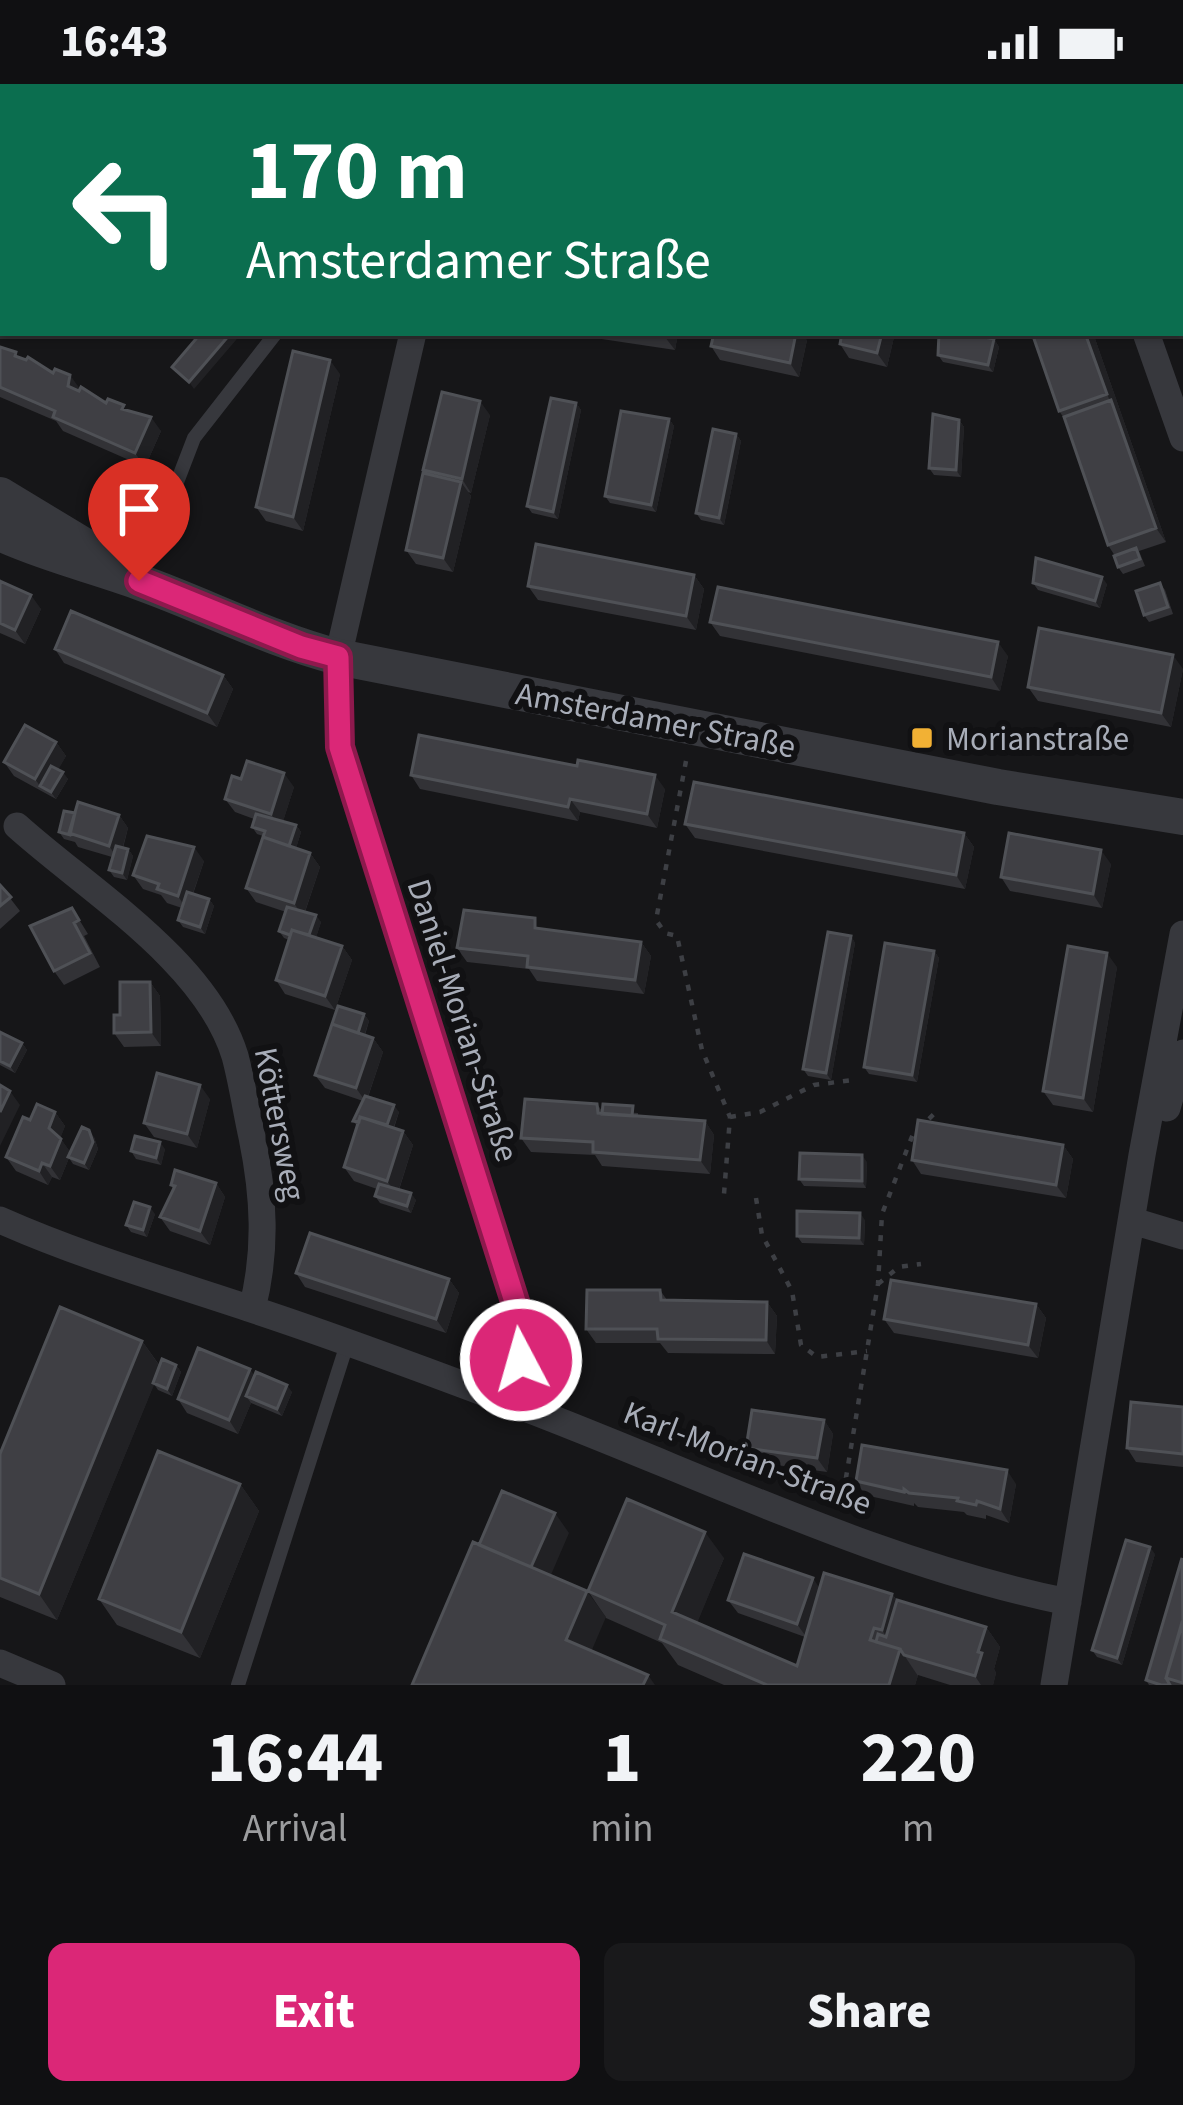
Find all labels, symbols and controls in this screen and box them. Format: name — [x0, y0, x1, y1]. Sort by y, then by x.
text: 16:43 — [60, 10, 169, 74]
text: 170 m — [246, 112, 468, 232]
icon: left — [48, 132, 204, 288]
text: Amsterdamer Straße — [246, 223, 711, 300]
pin — [88, 458, 190, 581]
icon: arrive — [106, 476, 172, 542]
street label: Amsterdamer Straße — [512, 670, 800, 771]
place label: Morianstraße — [946, 716, 1129, 763]
marker: Morianstraße — [909, 725, 935, 751]
street label: Daniel-Morian-Straße — [395, 873, 530, 1168]
street label: Köttersweg — [242, 1044, 317, 1205]
position arrow — [458, 1297, 584, 1423]
street label: Karl-Morian-Straße — [617, 1389, 878, 1527]
text: 16:44 — [207, 1707, 383, 1810]
text: 1 — [603, 1707, 641, 1810]
text: 220 — [861, 1707, 976, 1810]
text: Arrival — [243, 1801, 348, 1857]
text: min — [590, 1801, 654, 1857]
text: m — [902, 1801, 934, 1857]
button: Exit — [48, 1943, 580, 2081]
button: Share — [604, 1943, 1135, 2081]

